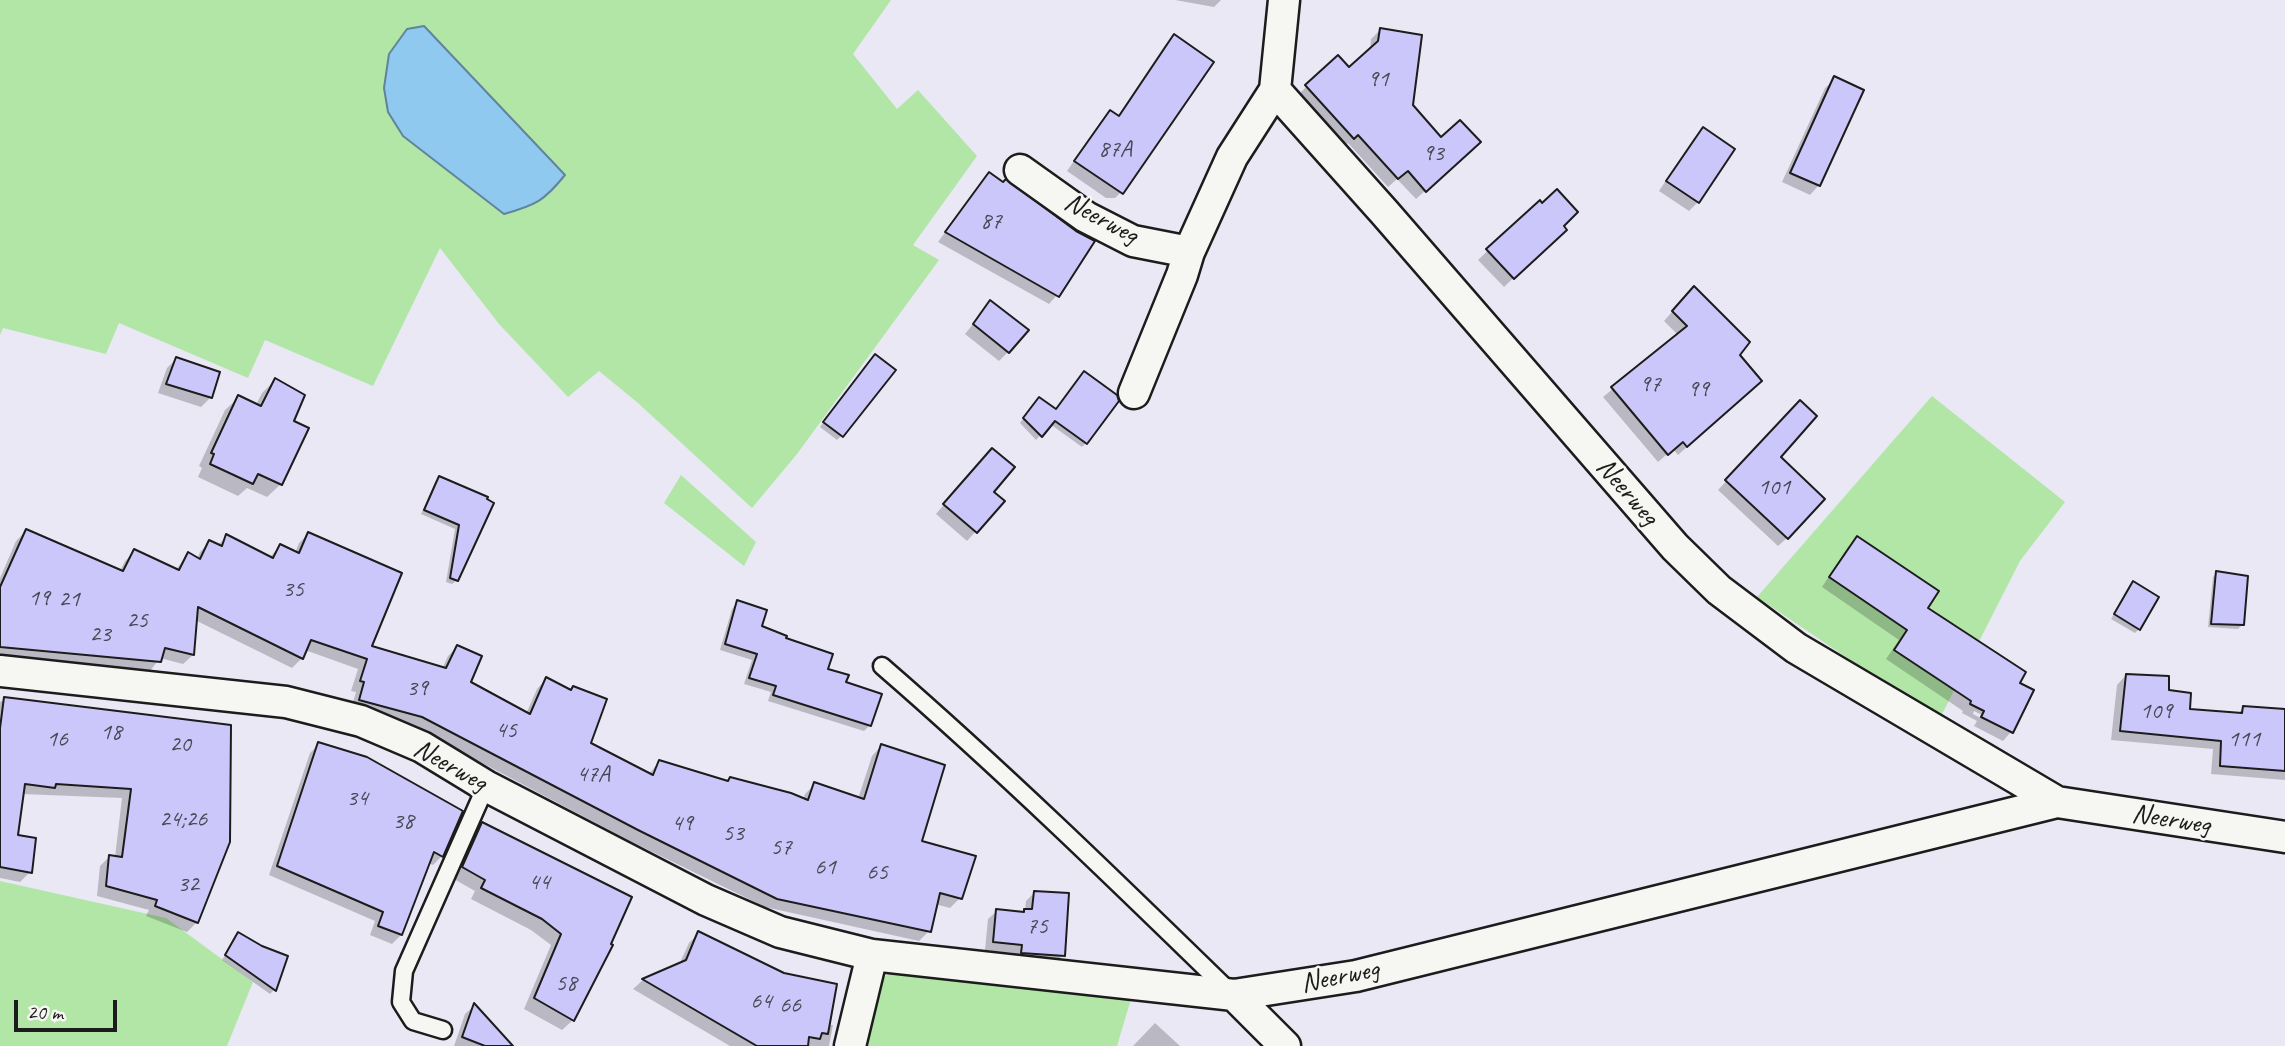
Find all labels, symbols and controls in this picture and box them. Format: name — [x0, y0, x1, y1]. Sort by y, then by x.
house number: 91 — [1367, 66, 1389, 94]
house number: 87A — [1098, 136, 1132, 164]
house number: 93 — [1422, 140, 1444, 168]
street label: Neerweg — [1058, 186, 1144, 252]
house number: 87 — [980, 208, 1002, 236]
house number: 97 — [1639, 371, 1661, 399]
house number: 99 — [1687, 376, 1709, 404]
street label: Neerweg — [1588, 451, 1666, 533]
house number: 101 — [1758, 474, 1790, 502]
house number: 35 — [282, 576, 304, 604]
house number: 19 — [28, 585, 50, 613]
house number: 21 — [58, 586, 80, 614]
house number: 25 — [126, 607, 148, 635]
house number: 23 — [89, 621, 111, 649]
house number: 39 — [406, 675, 428, 703]
house number: 109 — [2140, 698, 2172, 726]
house number: 45 — [495, 717, 517, 745]
house number: 18 — [100, 719, 122, 747]
house number: 16 — [46, 726, 68, 754]
house number: 111 — [2228, 726, 2260, 754]
house number: 20 — [169, 731, 191, 759]
street label: Neerweg — [407, 732, 493, 800]
house number: 47A — [576, 761, 610, 789]
house number: 34 — [346, 785, 368, 813]
street label: Neerweg — [2129, 797, 2213, 843]
house number: 24;26 — [159, 806, 207, 834]
house number: 38 — [392, 808, 414, 836]
house number: 49 — [671, 810, 693, 838]
house number: 53 — [722, 820, 744, 848]
house number: 57 — [770, 834, 792, 862]
house number: 61 — [814, 854, 836, 882]
house number: 65 — [866, 859, 888, 887]
house number: 44 — [528, 869, 550, 897]
house number: 32 — [177, 871, 199, 899]
house number: 75 — [1026, 913, 1048, 941]
street label: Neerweg — [1298, 953, 1382, 1001]
house number: 58 — [555, 970, 577, 998]
scale bar — [18, 986, 121, 1030]
house number: 64 — [750, 988, 772, 1016]
house number: 66 — [779, 992, 801, 1020]
text: 20 m — [27, 999, 63, 1025]

